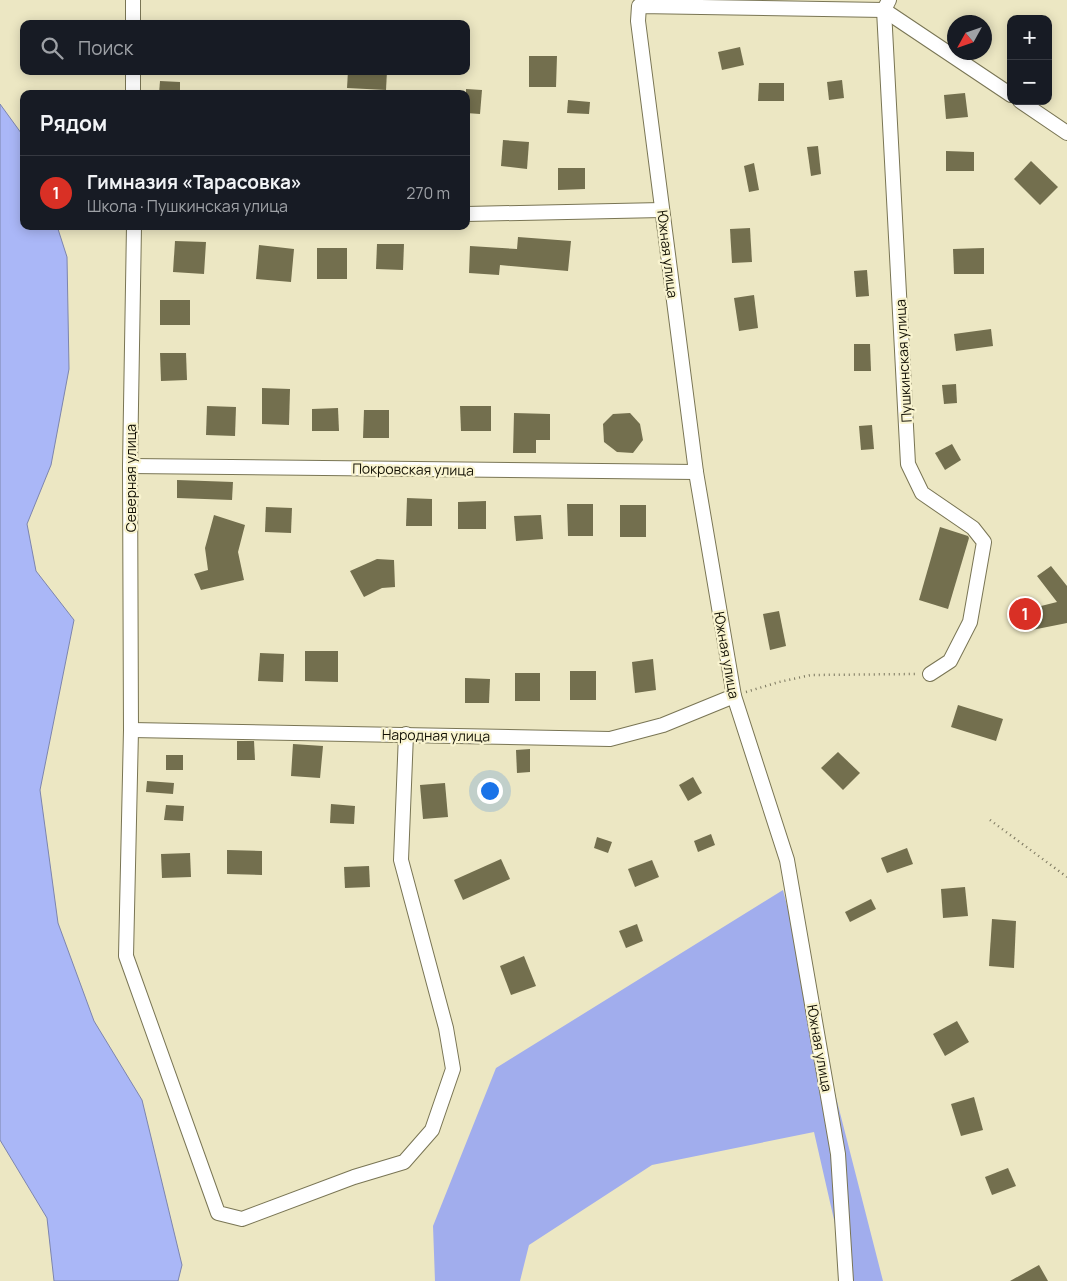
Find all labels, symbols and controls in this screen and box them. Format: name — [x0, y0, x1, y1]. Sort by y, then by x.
north arrow — [947, 15, 992, 60]
map controls — [1007, 15, 1052, 105]
button: + — [1007, 15, 1052, 60]
search box — [20, 20, 470, 75]
icon: search — [38, 34, 66, 62]
text: Поиск — [78, 35, 133, 61]
button: − — [1007, 60, 1052, 105]
text: Рядом — [40, 109, 107, 137]
text: Гимназия «Тарасовка» — [87, 169, 302, 195]
text: 1 — [52, 182, 60, 204]
text: 270 m — [406, 182, 450, 204]
text: Школа · Пушкинская улица — [87, 195, 288, 217]
street label: Южная улица — [653, 209, 683, 299]
street label: Пушкинская улица — [890, 299, 916, 423]
street label: Северная улица — [121, 424, 140, 532]
street label: Покровская улица — [352, 458, 474, 480]
pin: 1 — [1009, 595, 1041, 633]
street label: Южная улица — [710, 610, 744, 700]
street label: Народная улица — [382, 725, 490, 745]
your location — [477, 778, 503, 804]
street label: Южная улица — [803, 1003, 837, 1093]

